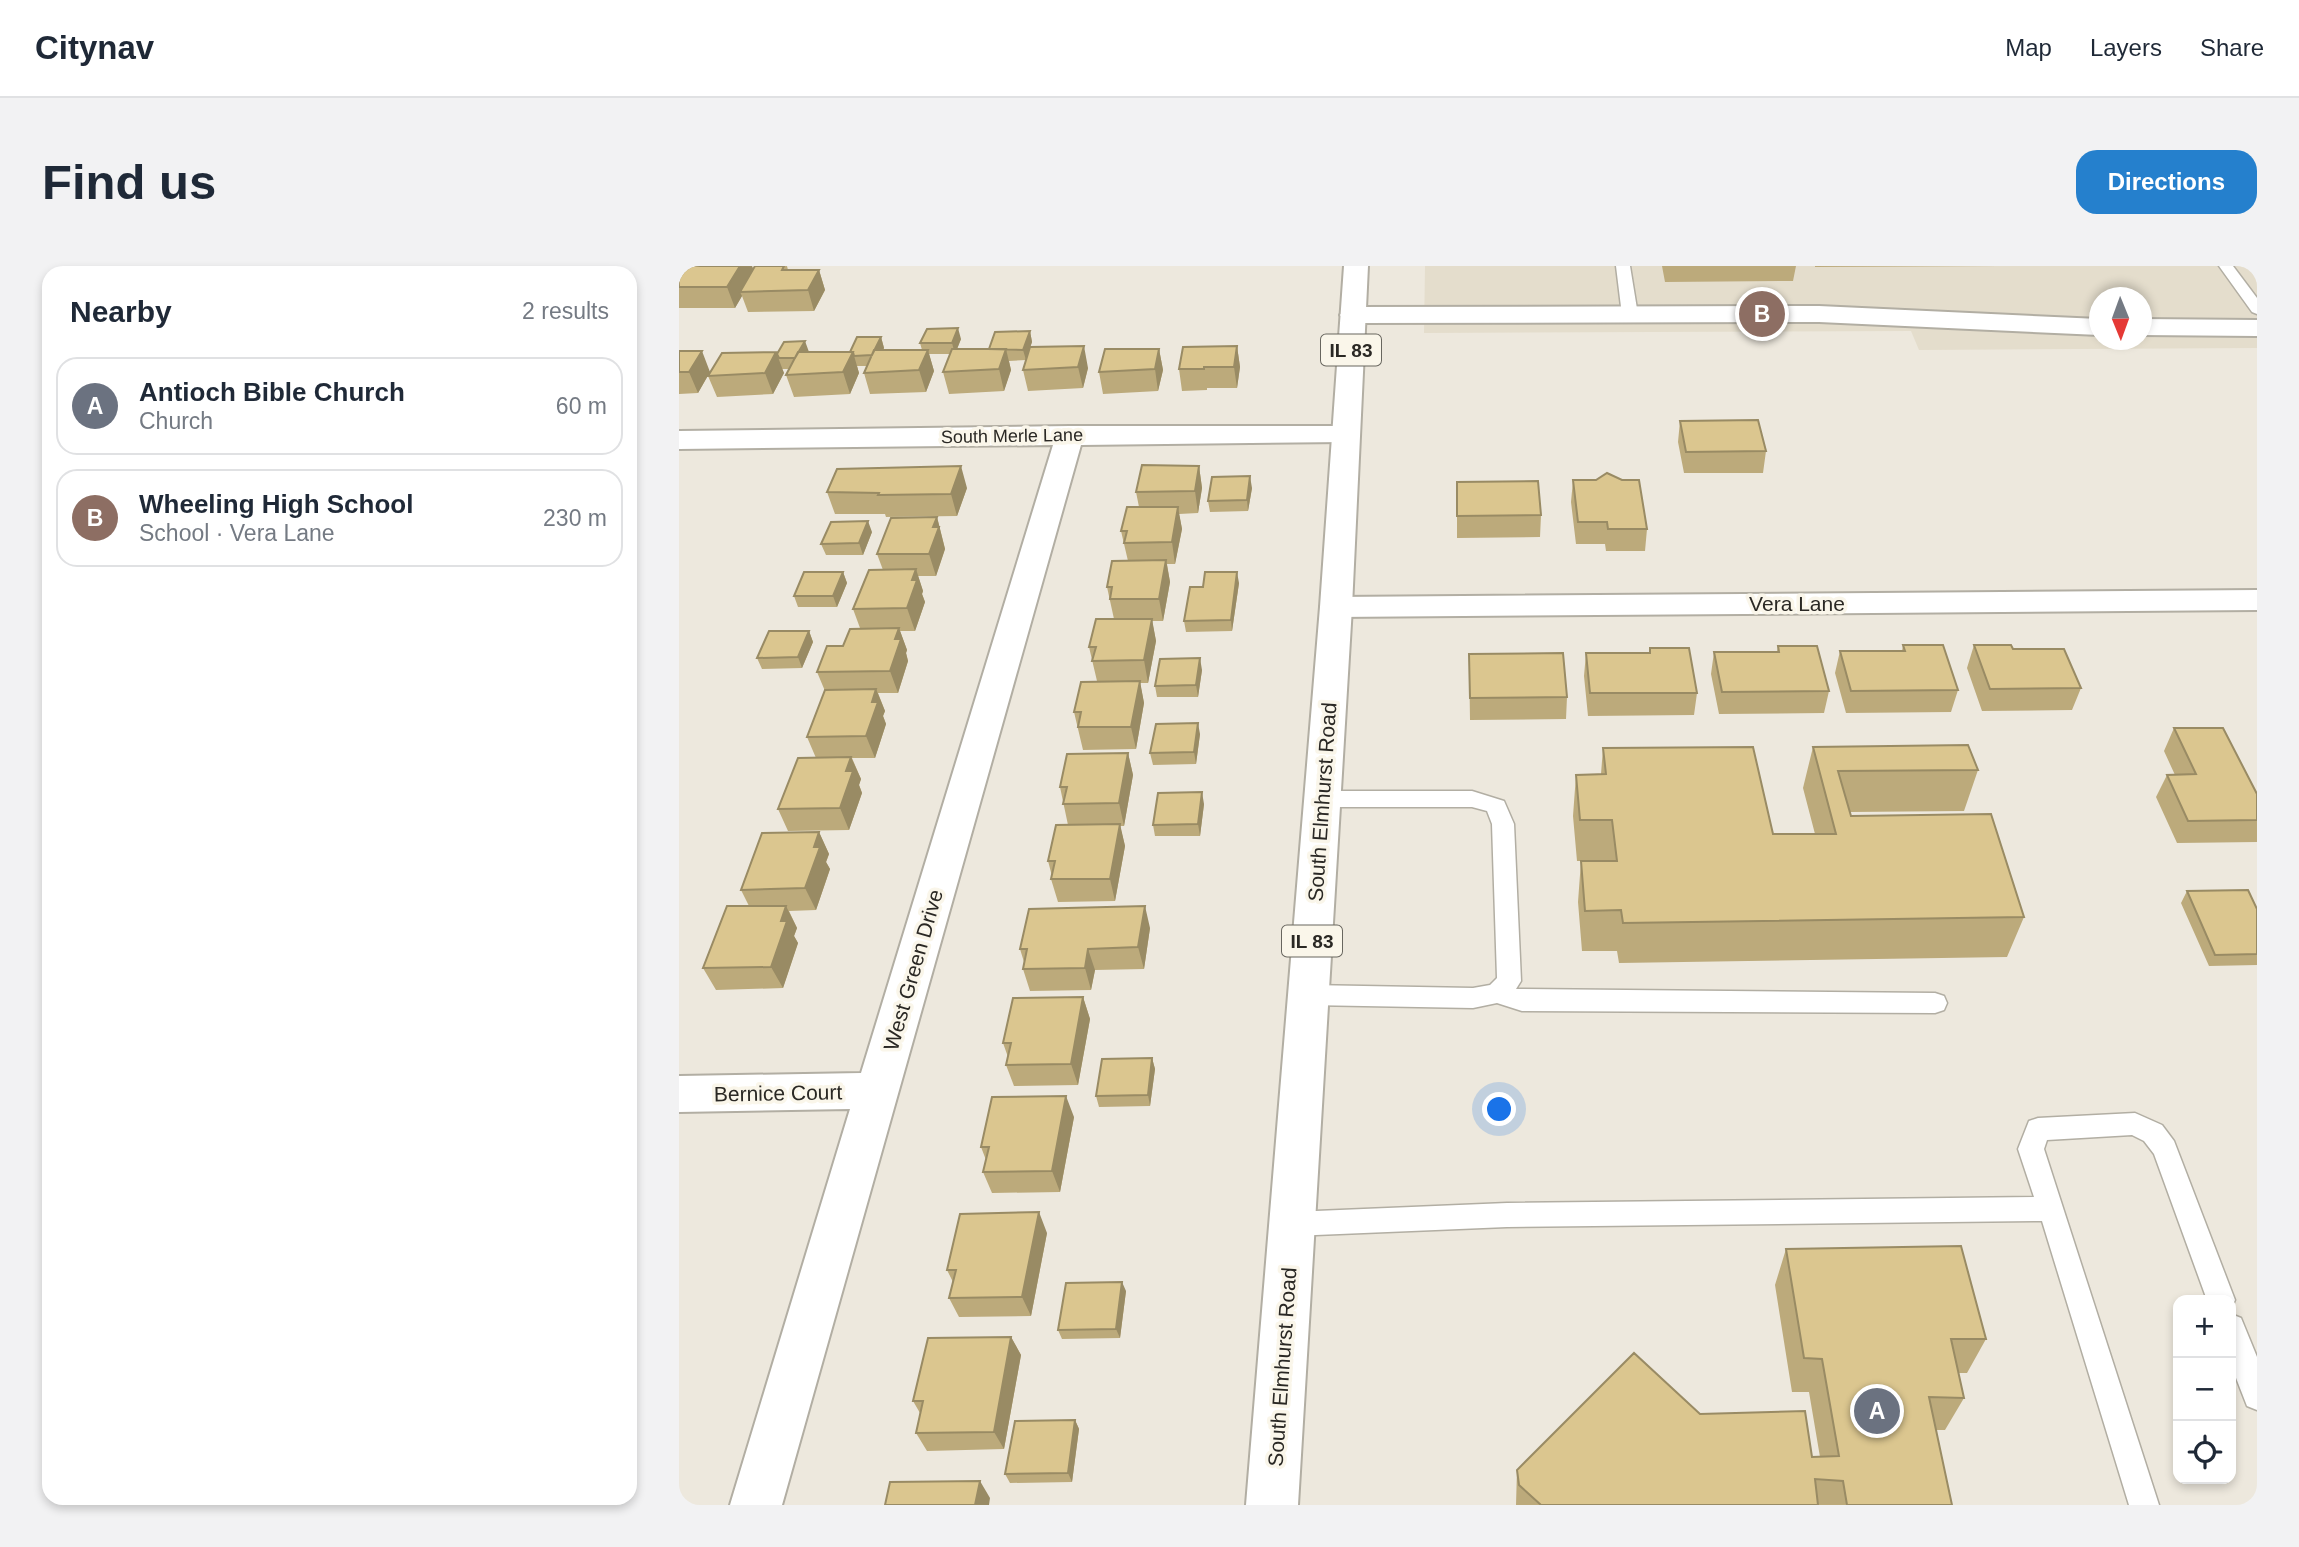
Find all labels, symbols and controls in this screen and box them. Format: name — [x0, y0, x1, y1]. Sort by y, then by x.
text: Citynav — [35, 29, 154, 66]
text: Map — [2005, 34, 2052, 61]
text: Layers — [2090, 34, 2162, 61]
text: Share — [2200, 34, 2264, 61]
button: Directions — [2076, 150, 2257, 214]
text: Find us — [42, 155, 216, 209]
north arrow — [2089, 287, 2152, 350]
pin: B — [1739, 288, 1785, 340]
text: Nearby — [70, 295, 172, 328]
text: 2 results — [522, 298, 609, 324]
road number: IL 83 — [1321, 334, 1381, 366]
text: Antioch Bible Church — [139, 377, 405, 407]
text: A — [87, 393, 103, 419]
text: 60 m — [556, 393, 607, 419]
text: Church — [139, 408, 213, 434]
street label: South Merle Lane — [941, 425, 1083, 447]
text: Wheeling High School — [139, 489, 413, 519]
text: B — [87, 505, 103, 531]
text: 230 m — [543, 505, 607, 531]
text: School · Vera Lane — [139, 520, 335, 546]
street label: Vera Lane — [1749, 592, 1845, 615]
street label: South Elmhurst Road — [1304, 702, 1340, 902]
street label: West Green Drive — [879, 887, 947, 1053]
road number: IL 83 — [1282, 926, 1342, 956]
street label: Bernice Court — [714, 1080, 843, 1106]
your location — [1482, 1092, 1516, 1126]
street label: South Elmhurst Road — [1264, 1267, 1300, 1467]
map controls — [2173, 1295, 2236, 1484]
button: + — [2173, 1295, 2236, 1358]
button: − — [2173, 1358, 2236, 1421]
pin: A — [1854, 1385, 1900, 1437]
button: locate — [2173, 1421, 2236, 1484]

